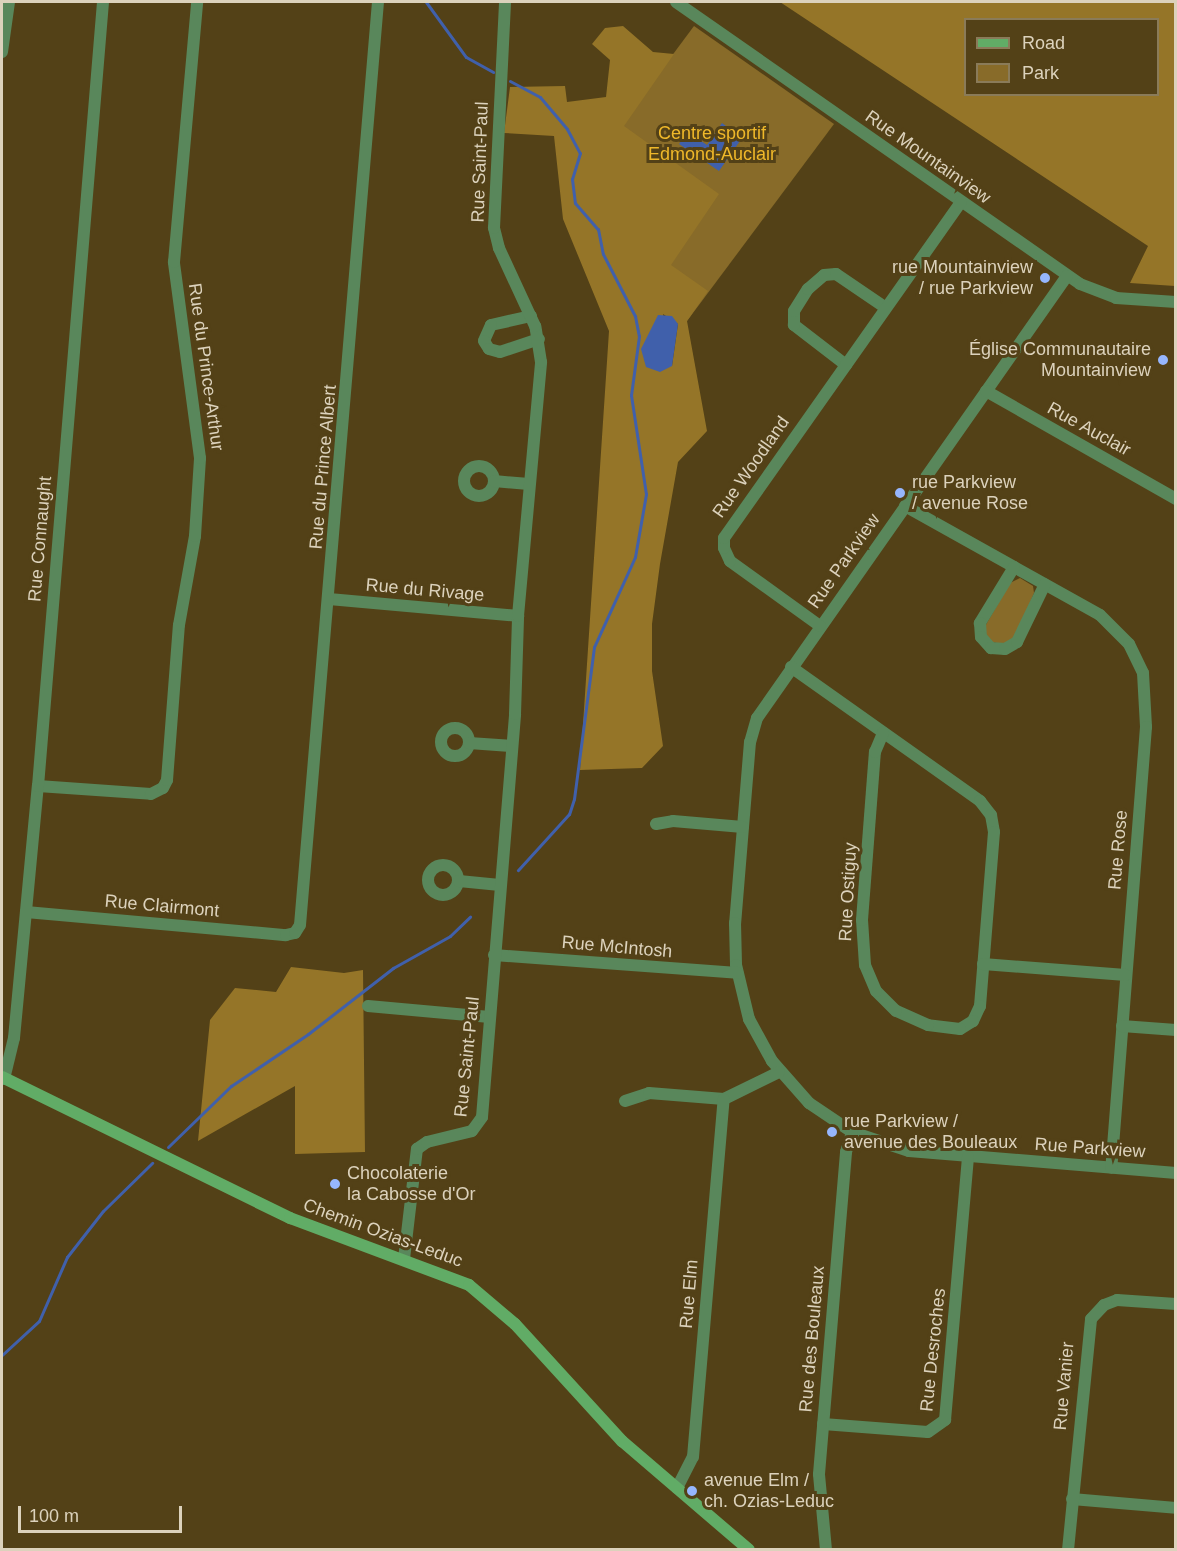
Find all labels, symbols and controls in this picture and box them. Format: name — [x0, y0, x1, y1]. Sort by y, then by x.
legend — [964, 18, 1159, 96]
text: Road — [1022, 33, 1065, 53]
text: Park — [1022, 63, 1059, 83]
street label: Rue Saint-Paul — [467, 101, 493, 223]
street label: Rue Mountainview — [861, 106, 995, 208]
park label: Centre sportif Edmond-Auclair — [648, 123, 776, 166]
place label: rue Mountainview / rue Parkview — [892, 257, 1033, 300]
marker: rue Mountainview / rue Parkview — [1038, 271, 1052, 285]
street label: Rue du Prince-Arthur — [184, 282, 228, 452]
place label: Église Communautaire Mountainview — [969, 339, 1151, 382]
marker: Église Communautaire Mountainview — [1156, 353, 1170, 367]
street label: Rue du Prince Albert — [305, 383, 341, 551]
street label: Rue Auclair — [1043, 397, 1135, 461]
street label: Rue Woodland — [708, 412, 794, 522]
place label: rue Parkview / avenue Rose — [912, 472, 1028, 514]
street label: Rue Connaught — [24, 475, 56, 603]
marker: rue Parkview / avenue Rose — [893, 486, 907, 500]
street label: Rue Parkview — [803, 509, 885, 613]
street label: Rue du Rivage — [365, 574, 485, 606]
street label: Rue Rose — [1104, 809, 1132, 891]
street label: Rue Ostiguy — [835, 842, 861, 942]
street label: Rue Clairmont — [104, 890, 220, 922]
street label: Rue McIntosh — [561, 931, 673, 963]
street label: Rue Saint-Paul — [450, 996, 484, 1118]
place label: rue Parkview / avenue des Bouleaux — [844, 1111, 1017, 1154]
marker: rue Parkview / avenue des Bouleaux — [825, 1125, 839, 1139]
street label: Rue Parkview — [1034, 1133, 1146, 1163]
place label: Chocolaterie la Cabosse d'Or — [347, 1163, 475, 1206]
marker: Chocolaterie la Cabosse d'Or — [328, 1177, 342, 1191]
street label: Chemin Ozias-Leduc — [300, 1194, 466, 1272]
street label: Rue Elm — [675, 1259, 703, 1329]
street label: Rue des Bouleaux — [795, 1265, 829, 1413]
street label: Rue Desroches — [916, 1287, 950, 1413]
street label: Rue Vanier — [1049, 1341, 1079, 1431]
place label: avenue Elm / ch. Ozias-Leduc — [704, 1470, 834, 1512]
marker: avenue Elm / ch. Ozias-Leduc — [685, 1484, 699, 1498]
scale bar — [21, 1494, 184, 1532]
text: 100 m — [29, 1506, 79, 1526]

